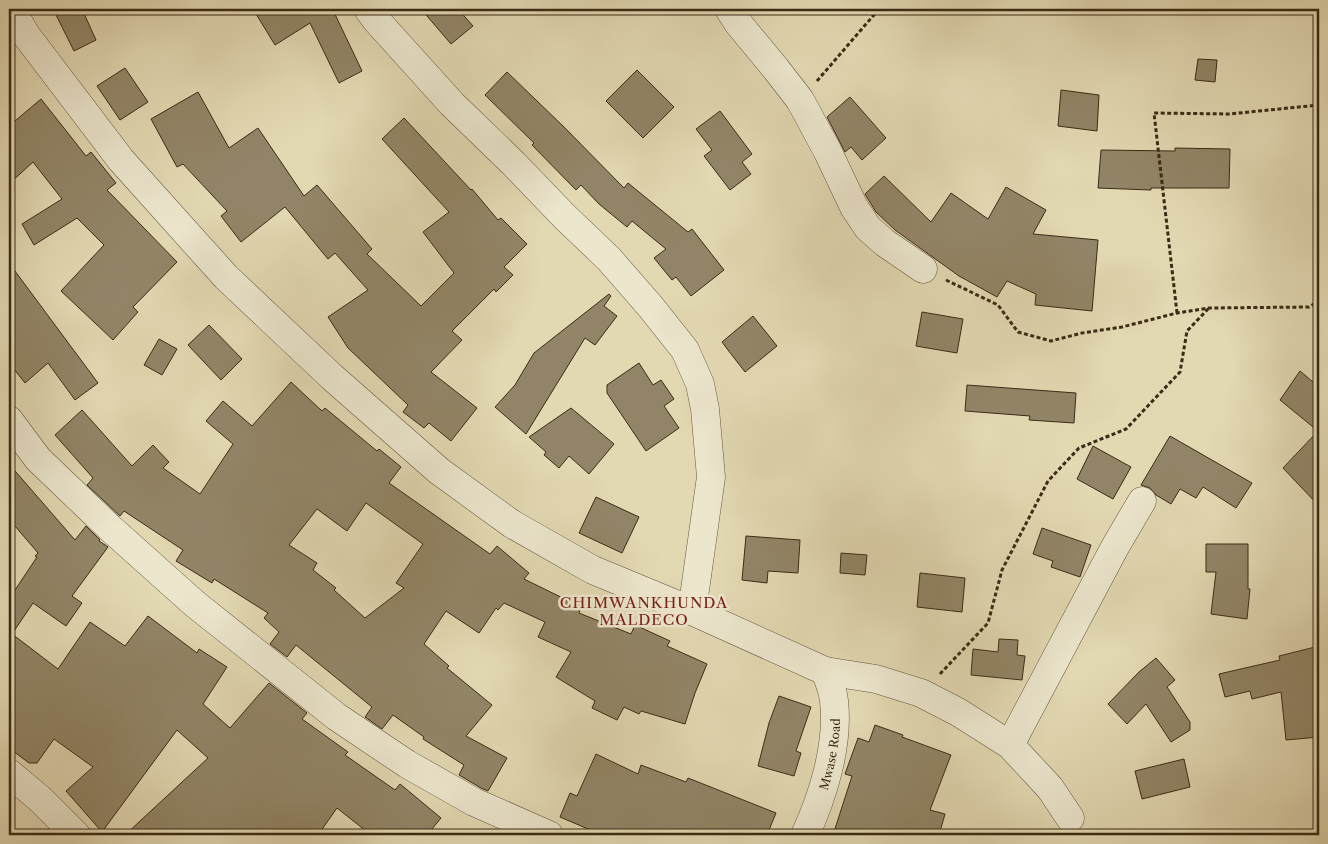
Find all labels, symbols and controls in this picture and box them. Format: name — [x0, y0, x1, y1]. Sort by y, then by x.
district label: CHIMWANKHUNDA MALDECO — [560, 593, 728, 629]
street label: Mwase Road — [815, 717, 842, 792]

